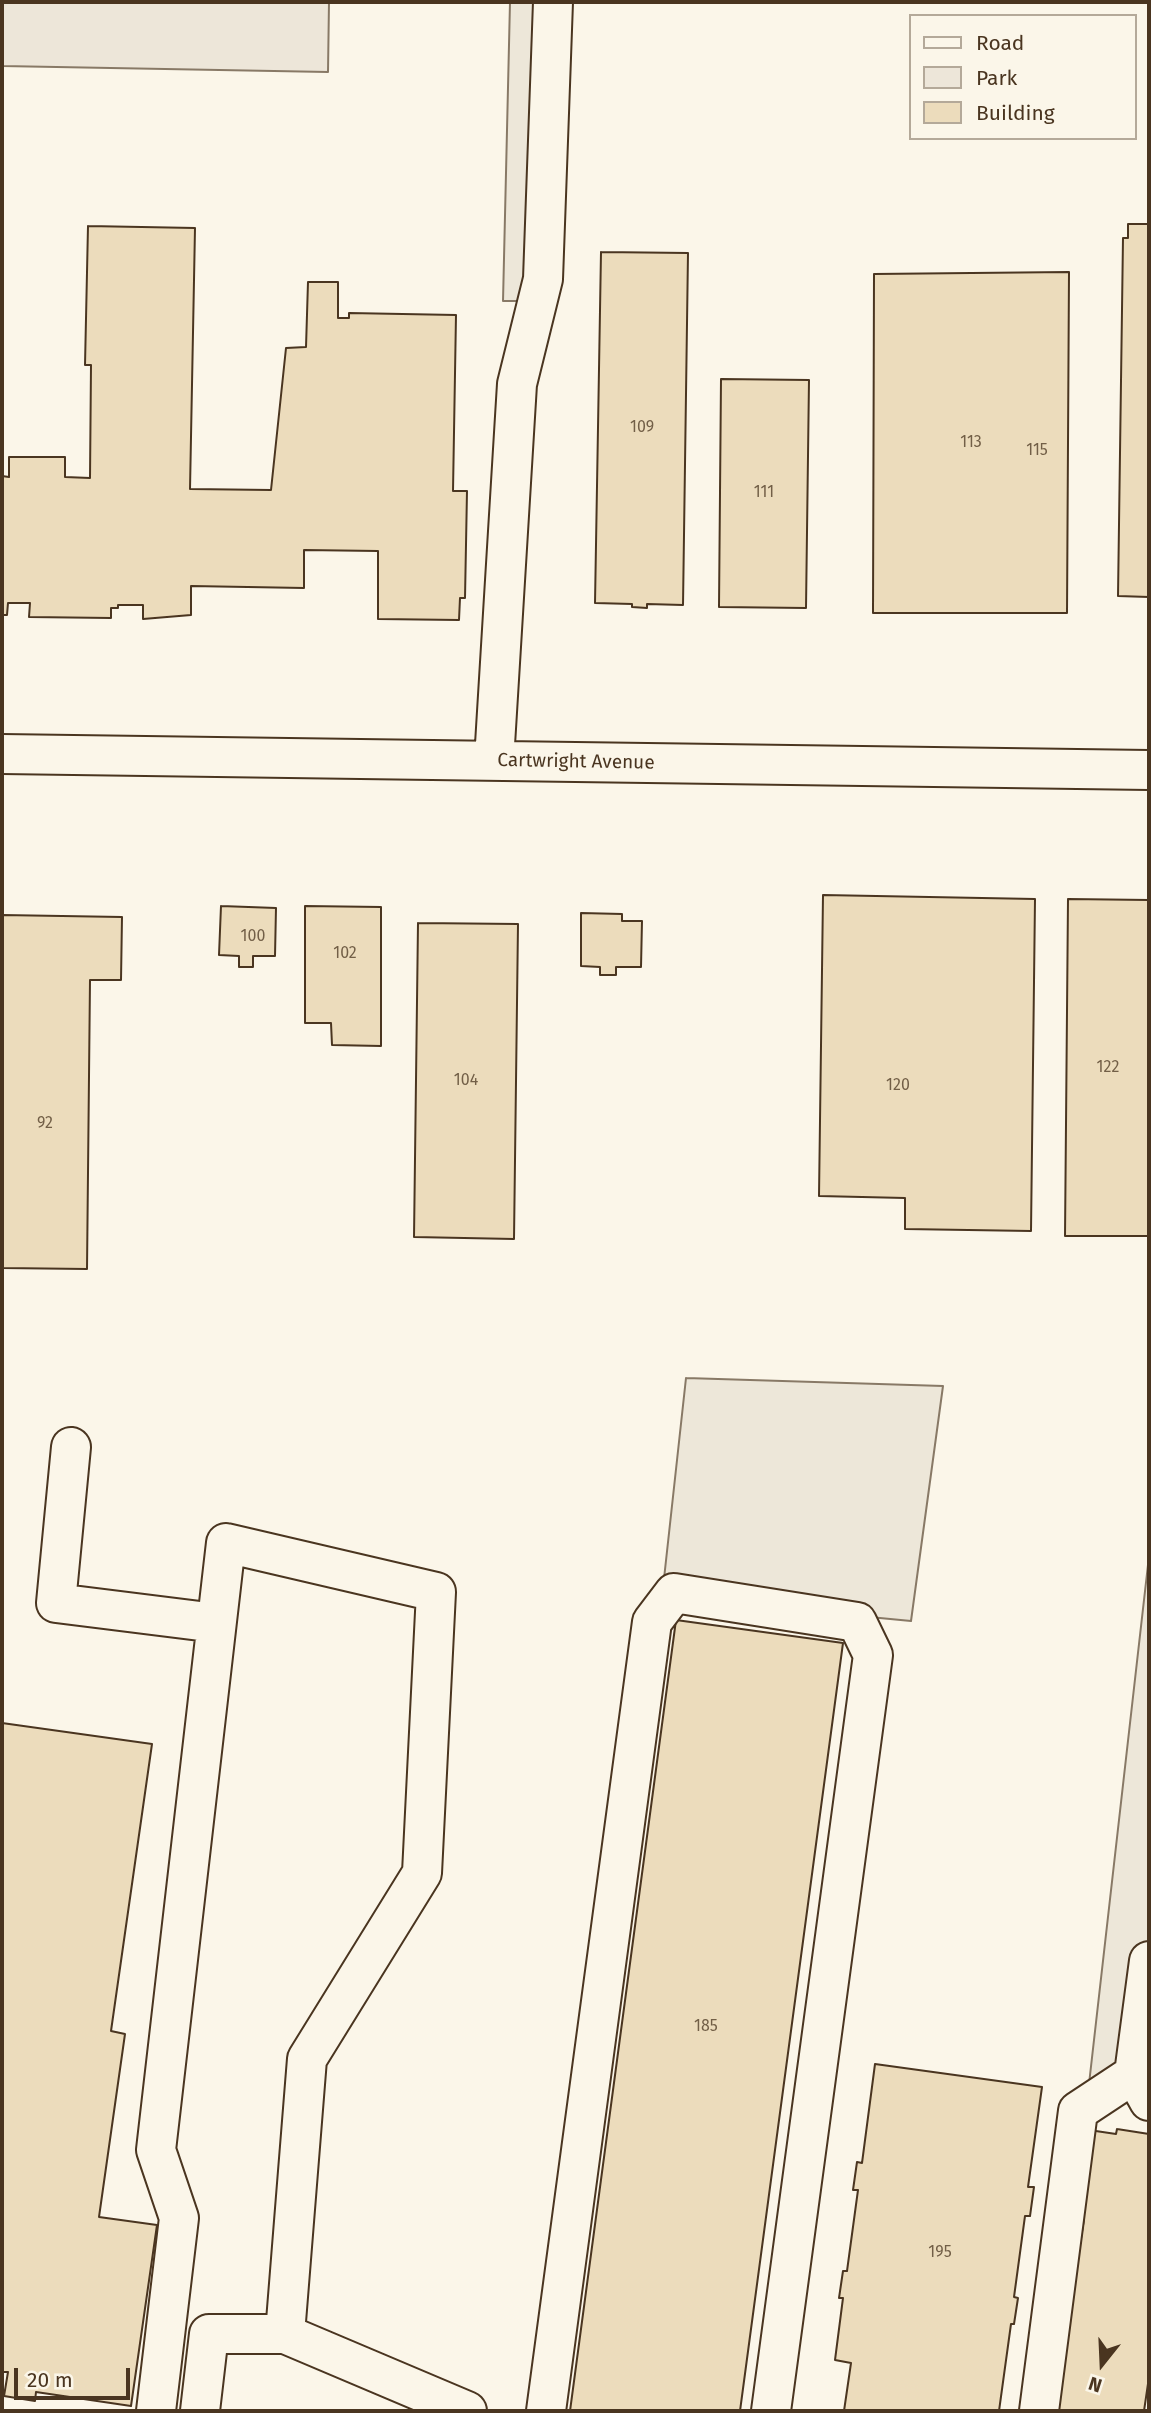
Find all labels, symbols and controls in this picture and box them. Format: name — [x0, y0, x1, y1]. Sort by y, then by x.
legend — [909, 14, 1137, 140]
text: Road — [976, 30, 1024, 56]
text: Park — [976, 65, 1017, 91]
text: Building — [976, 100, 1055, 126]
house number: 109 — [630, 418, 654, 438]
house number: 113 — [960, 433, 982, 453]
house number: 115 — [1026, 441, 1048, 461]
house number: 111 — [754, 483, 774, 503]
street label: Cartwright Avenue — [497, 749, 655, 775]
house number: 100 — [241, 927, 265, 947]
house number: 102 — [333, 944, 357, 964]
house number: 122 — [1097, 1058, 1119, 1078]
house number: 104 — [454, 1071, 478, 1091]
house number: 120 — [886, 1076, 910, 1096]
house number: 92 — [37, 1114, 53, 1134]
house number: 185 — [694, 2017, 718, 2037]
house number: 195 — [928, 2243, 952, 2263]
north arrow — [1067, 2329, 1137, 2399]
scale bar — [18, 2354, 133, 2398]
text: 20 m — [27, 2367, 73, 2393]
text: N — [1086, 2372, 1105, 2397]

